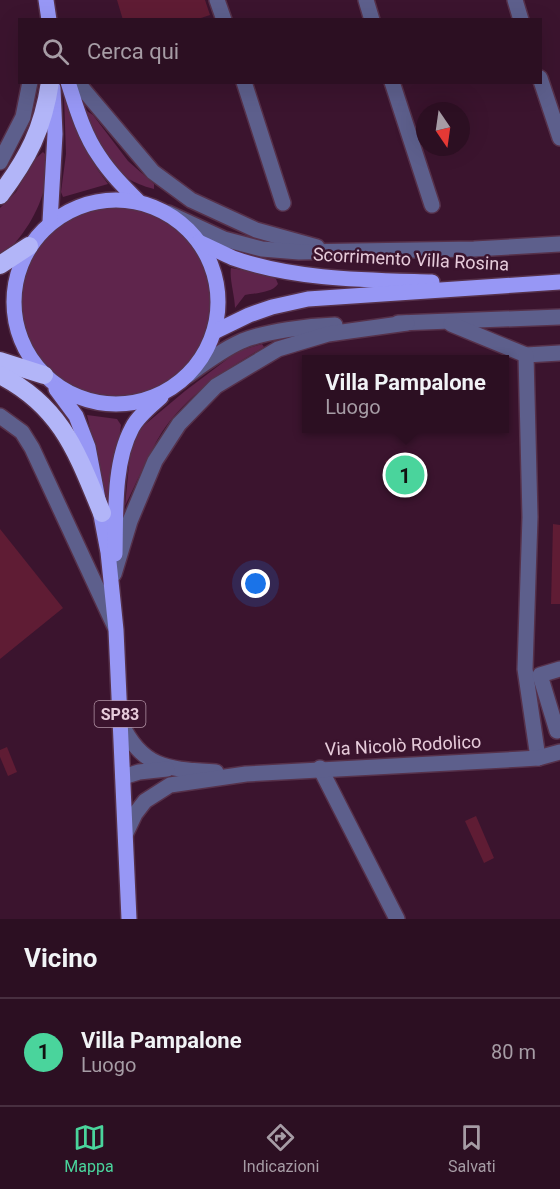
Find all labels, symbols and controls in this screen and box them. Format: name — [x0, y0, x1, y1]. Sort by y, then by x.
search box — [18, 18, 542, 84]
icon: search — [39, 35, 72, 68]
text: Cerca qui — [87, 39, 179, 64]
north arrow — [416, 102, 470, 156]
street label: Scorrimento Villa Rosina — [312, 243, 510, 275]
popup — [302, 355, 509, 433]
text: Villa Pampalone — [325, 370, 486, 395]
text: Luogo — [325, 395, 381, 419]
pin: 1 — [386, 452, 424, 498]
your location — [241, 569, 270, 598]
road number: SP83 — [94, 701, 146, 727]
street label: Via Nicolò Rodolico — [324, 730, 482, 760]
text: Vicino — [24, 943, 98, 973]
text: Villa Pampalone — [81, 1028, 242, 1053]
text: 1 — [38, 1040, 49, 1064]
text: 80 m — [491, 1040, 536, 1064]
text: Luogo — [81, 1053, 136, 1077]
tab: Mappa — [64, 1121, 114, 1176]
tab: Indicazioni — [242, 1121, 319, 1176]
tab: Salvati — [448, 1121, 496, 1176]

